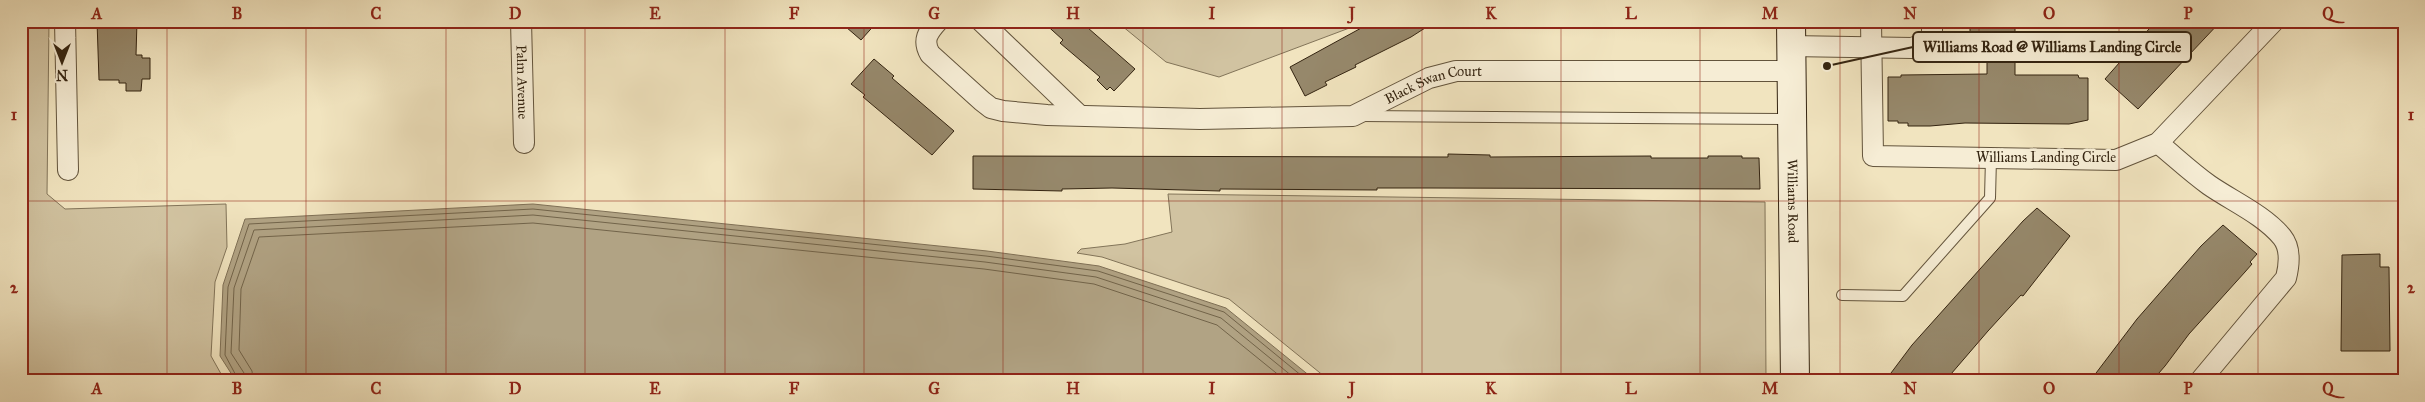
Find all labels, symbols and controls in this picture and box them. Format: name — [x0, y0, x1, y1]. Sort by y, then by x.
text: A — [91, 4, 103, 23]
text: B — [232, 4, 242, 23]
text: C — [371, 4, 382, 23]
text: D — [509, 4, 522, 23]
text: E — [649, 4, 661, 23]
text: F — [789, 4, 800, 23]
text: G — [928, 4, 940, 23]
text: H — [1066, 4, 1080, 23]
text: I — [1209, 4, 1216, 23]
text: J — [1347, 4, 1356, 24]
text: K — [1485, 4, 1497, 23]
text: L — [1625, 4, 1637, 23]
text: M — [1762, 4, 1779, 23]
text: N — [1903, 4, 1917, 23]
text: O — [2043, 4, 2055, 23]
text: P — [2183, 4, 2193, 23]
text: Q — [2322, 4, 2345, 24]
callout: Williams Road @ Williams Landing Circle — [1913, 32, 2191, 62]
north arrow — [38, 38, 88, 88]
text: Williams Road @ Williams Landing Circle — [1923, 38, 2182, 57]
street label: Palm Avenue — [513, 45, 532, 120]
street label: Black Swan Court — [1382, 62, 1482, 107]
text: N — [56, 66, 68, 83]
text: 1 — [11, 105, 18, 124]
text: 1 — [2408, 105, 2415, 124]
street label: Williams Landing Circle — [1976, 149, 2116, 166]
street label: Williams Road — [1784, 159, 1802, 243]
text: 2 — [10, 278, 19, 297]
text: 2 — [2407, 278, 2416, 297]
text: A — [91, 379, 103, 398]
text: B — [232, 379, 242, 398]
text: C — [371, 379, 382, 398]
text: D — [509, 379, 522, 398]
text: E — [649, 379, 661, 398]
text: F — [789, 379, 800, 398]
text: G — [928, 379, 940, 398]
text: H — [1066, 379, 1080, 398]
text: I — [1209, 379, 1216, 398]
text: J — [1347, 379, 1356, 399]
text: K — [1485, 379, 1497, 398]
text: L — [1625, 379, 1637, 398]
text: M — [1762, 379, 1779, 398]
text: N — [1903, 379, 1917, 398]
text: O — [2043, 379, 2055, 398]
text: P — [2183, 379, 2193, 398]
text: Q — [2322, 379, 2345, 399]

